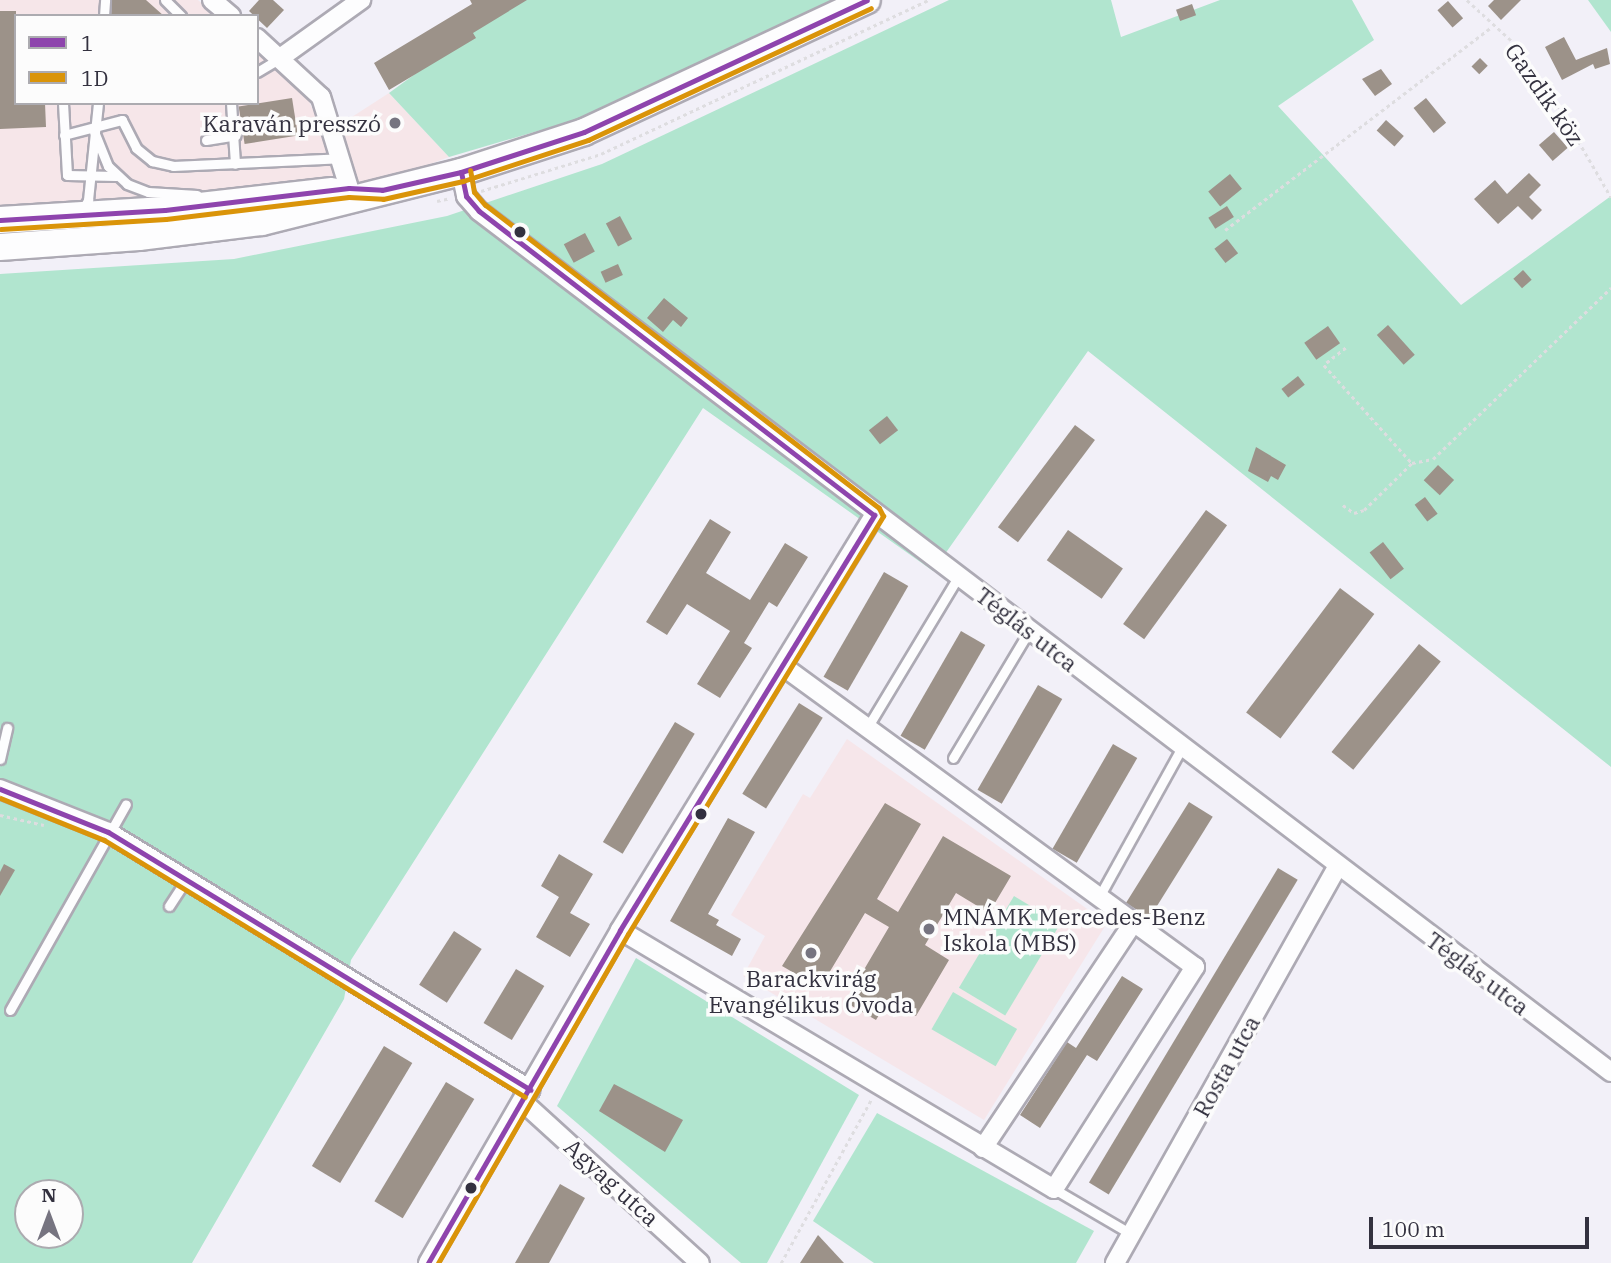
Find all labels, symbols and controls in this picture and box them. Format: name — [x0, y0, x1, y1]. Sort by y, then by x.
legend — [14, 14, 259, 105]
text: 1 — [81, 29, 94, 57]
street label: Gazdik köz — [1500, 38, 1590, 150]
text: 1D — [81, 64, 108, 92]
place label: Karaván presszó — [203, 109, 381, 137]
marker: Karaván presszó — [387, 115, 403, 131]
unlabelled marker — [513, 225, 527, 239]
street label: Téglás utca — [971, 581, 1083, 677]
unlabelled marker — [694, 807, 708, 821]
place label: MNÁMK Mercedes-Benz Iskola (MBS) — [943, 902, 1205, 956]
marker: MNÁMK Mercedes-Benz Iskola (MBS) — [921, 921, 937, 937]
street label: Téglás utca — [1421, 925, 1535, 1021]
marker: Barackvirág Evangélikus Óvoda — [803, 945, 819, 961]
place label: Barackvirág Evangélikus Óvoda — [708, 964, 914, 1018]
street label: Rosta utca — [1187, 1010, 1265, 1122]
street label: Agyag utca — [559, 1132, 665, 1232]
north arrow — [14, 1179, 84, 1249]
unlabelled marker — [464, 1181, 478, 1195]
text: N — [41, 1183, 57, 1207]
scale bar — [1373, 1204, 1594, 1248]
text: 100 m — [1382, 1215, 1445, 1243]

